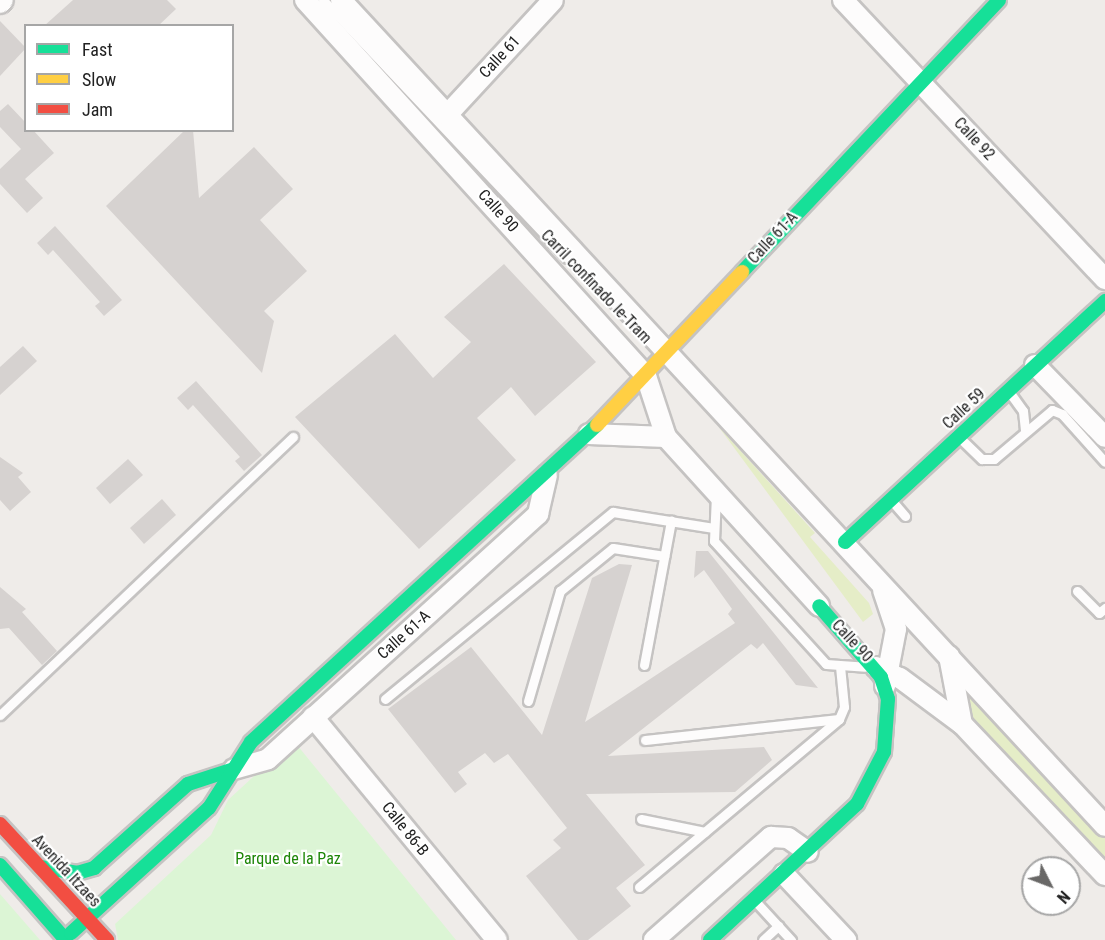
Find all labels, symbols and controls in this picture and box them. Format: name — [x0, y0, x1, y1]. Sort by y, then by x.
legend — [24, 24, 234, 132]
street label: Calle 61 — [476, 32, 524, 82]
text: Fast — [82, 39, 113, 60]
text: Slow — [82, 69, 116, 90]
text: Jam — [82, 99, 113, 120]
street label: Calle 92 — [950, 114, 998, 164]
street label: Calle 90 — [474, 186, 522, 236]
street label: Calle 61-A — [744, 208, 802, 268]
street label: Carril confinado Ie-Tram — [537, 226, 655, 348]
street label: Calle 59 — [939, 385, 989, 433]
street label: Calle 61-A — [374, 606, 434, 664]
street label: Calle 90 — [828, 616, 876, 666]
street label: Calle 86-B — [377, 798, 433, 860]
street label: Avenida Itzaes — [28, 831, 104, 911]
park label: Parque de la Paz — [235, 849, 341, 869]
north arrow — [1021, 856, 1081, 916]
text: N — [1053, 887, 1074, 907]

